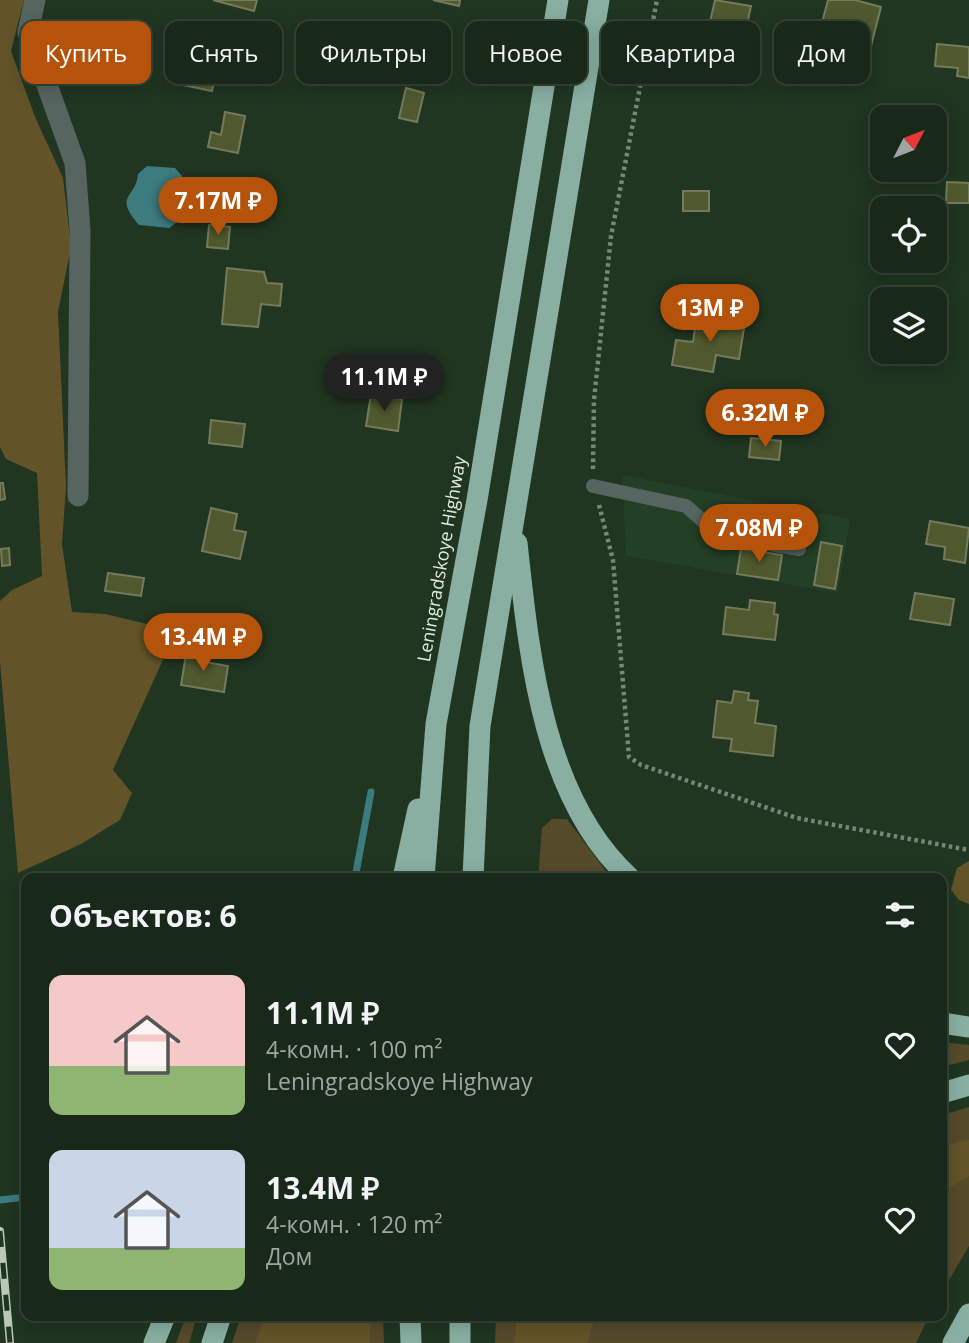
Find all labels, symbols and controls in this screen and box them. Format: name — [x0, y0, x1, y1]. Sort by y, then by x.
chip: Купить — [21, 21, 151, 84]
chip: Снять — [165, 21, 282, 84]
chip: Фильтры — [296, 21, 451, 84]
chip: Новое — [465, 21, 587, 84]
chip: Квартира — [601, 21, 760, 84]
chip: Дом — [774, 21, 870, 84]
north arrow — [870, 105, 947, 182]
map controls — [870, 105, 947, 364]
pin: 7.17M ₽ — [153, 177, 283, 237]
text: 7.17M ₽ — [174, 184, 262, 216]
button: locate — [870, 196, 947, 273]
pin: 13M ₽ — [661, 284, 759, 344]
button: layers — [870, 287, 947, 364]
text: 13M ₽ — [676, 291, 744, 323]
pin: 11.1M ₽ — [319, 354, 449, 413]
text: 11.1M ₽ — [340, 360, 428, 392]
pin: 6.32M ₽ — [700, 390, 830, 449]
text: 6.32M ₽ — [721, 396, 809, 428]
street label: Leningradskoye Highway — [411, 453, 471, 664]
pin: 7.08M ₽ — [694, 504, 824, 564]
text: 7.08M ₽ — [715, 511, 803, 543]
pin: 13.4M ₽ — [138, 614, 268, 673]
text: 13.4M ₽ — [159, 620, 247, 652]
text: Объектов: 6 — [49, 895, 237, 936]
icon: filters — [881, 896, 919, 934]
text: 11.1M ₽ — [266, 992, 380, 1033]
icon: home — [105, 1003, 189, 1087]
icon: heart — [881, 1026, 919, 1064]
text: 4-комн. · 100 m² — [266, 1033, 442, 1065]
text: Leningradskoye Highway — [266, 1065, 532, 1097]
text: 13.4M ₽ — [266, 1167, 380, 1208]
icon: home — [105, 1178, 189, 1262]
icon: heart — [881, 1201, 919, 1239]
text: 4-комн. · 120 m² — [266, 1208, 442, 1240]
text: Дом — [266, 1240, 312, 1272]

